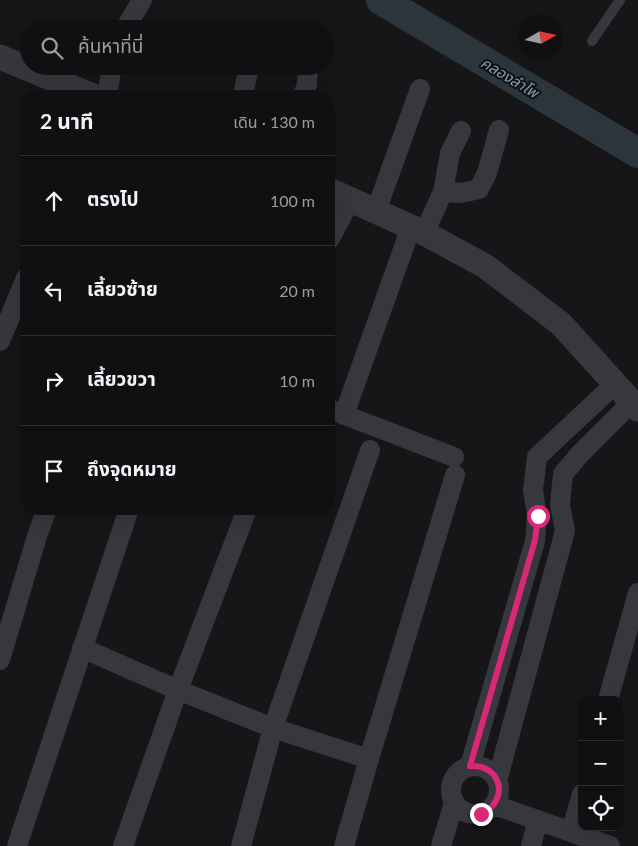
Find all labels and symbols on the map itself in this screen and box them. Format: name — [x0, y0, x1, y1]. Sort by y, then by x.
north arrow — [518, 15, 563, 60]
water label: คลองลำโพ — [478, 53, 543, 102]
route start — [527, 505, 550, 528]
route end — [470, 803, 493, 826]

